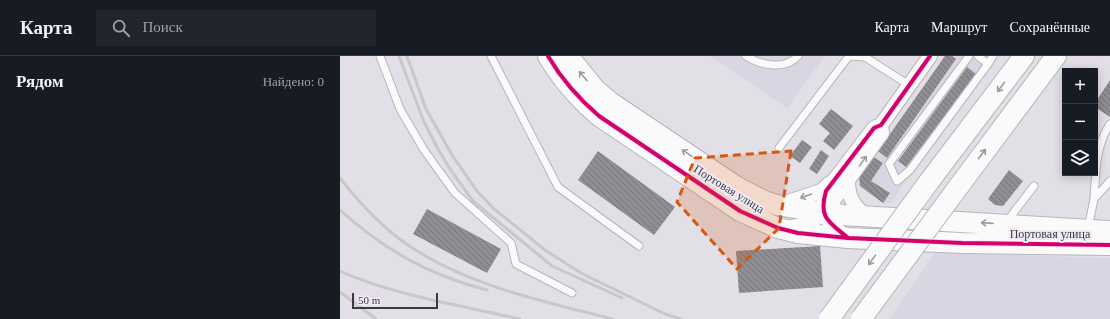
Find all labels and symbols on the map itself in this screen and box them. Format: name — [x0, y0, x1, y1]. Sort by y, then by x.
one-way arrow — [579, 70, 588, 81]
one-way arrow — [996, 82, 1005, 93]
one-way arrow — [681, 149, 693, 157]
one-way arrow — [978, 149, 987, 160]
one-way arrow — [859, 155, 867, 166]
street label: Портовая улица — [691, 162, 767, 217]
one-way arrow — [801, 193, 813, 201]
one-way arrow — [981, 220, 994, 227]
street label: Портовая улица — [1010, 227, 1091, 241]
one-way arrow — [868, 254, 876, 265]
scale bar — [352, 291, 438, 310]

